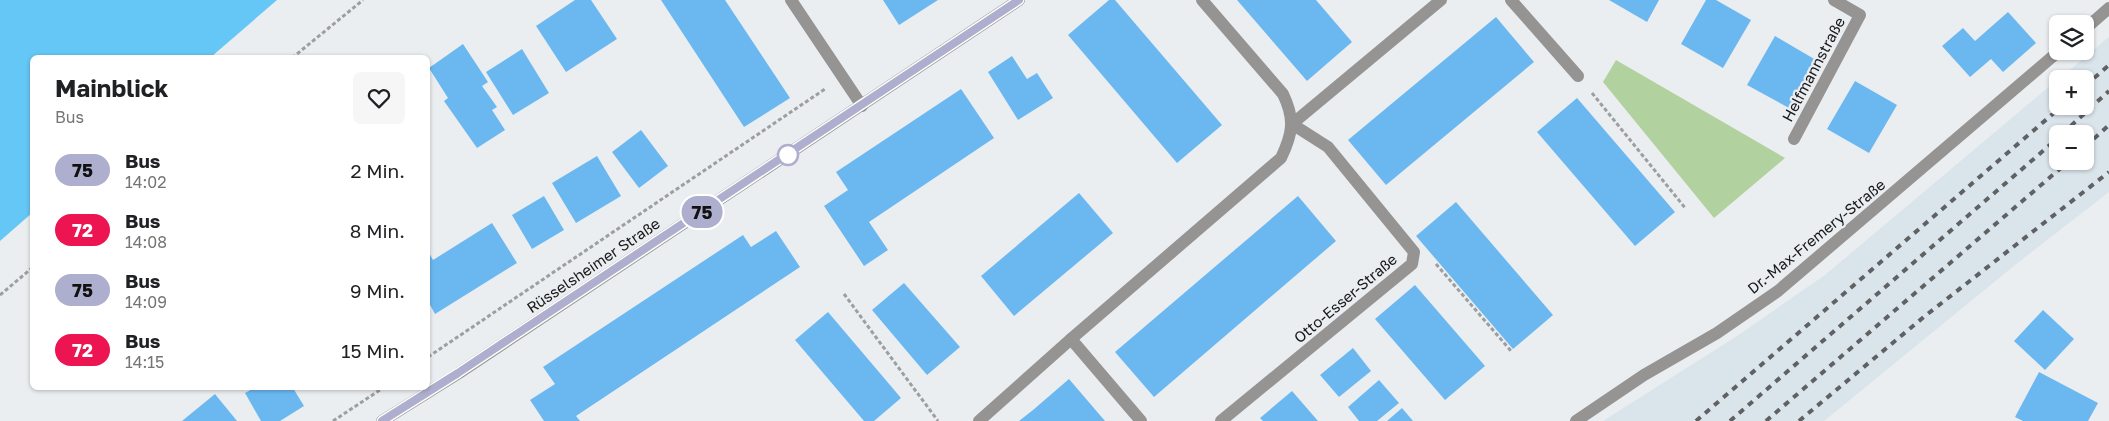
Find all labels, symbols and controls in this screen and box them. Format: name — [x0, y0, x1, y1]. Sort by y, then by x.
street label: Helfmannstraße — [1778, 13, 1848, 124]
map controls — [2049, 15, 2094, 170]
button: layers — [2049, 15, 2094, 60]
button: + — [2049, 70, 2094, 115]
button: heart — [353, 72, 405, 124]
text: Mainblick — [55, 73, 168, 102]
text: Bus — [55, 107, 84, 127]
button: − — [2049, 125, 2094, 170]
unlabelled marker — [777, 144, 799, 166]
text: Bus — [125, 149, 160, 172]
text: 75 — [72, 159, 93, 181]
text: 2 Min. — [350, 159, 405, 182]
text: 14:02 — [125, 172, 167, 192]
street label: Dr.-Max-Fremery-Straße — [1744, 175, 1889, 297]
line badge: 75 — [680, 196, 724, 228]
text: 75 — [692, 201, 712, 223]
text: Bus — [125, 209, 160, 232]
street label: Rüsselsheimer Straße — [523, 214, 663, 316]
text: 72 — [72, 219, 93, 241]
text: 8 Min. — [350, 219, 405, 242]
text: 14:08 — [125, 232, 167, 252]
street label: Otto-Esser-Straße — [1290, 249, 1400, 346]
text: Bus — [125, 269, 160, 292]
text: 75 — [72, 279, 93, 301]
text: 9 Min. — [350, 279, 405, 302]
text: 14:09 — [125, 292, 167, 312]
text: Bus — [125, 329, 160, 352]
text: 72 — [72, 339, 93, 361]
text: 15 Min. — [341, 339, 405, 362]
text: 14:15 — [125, 352, 164, 372]

